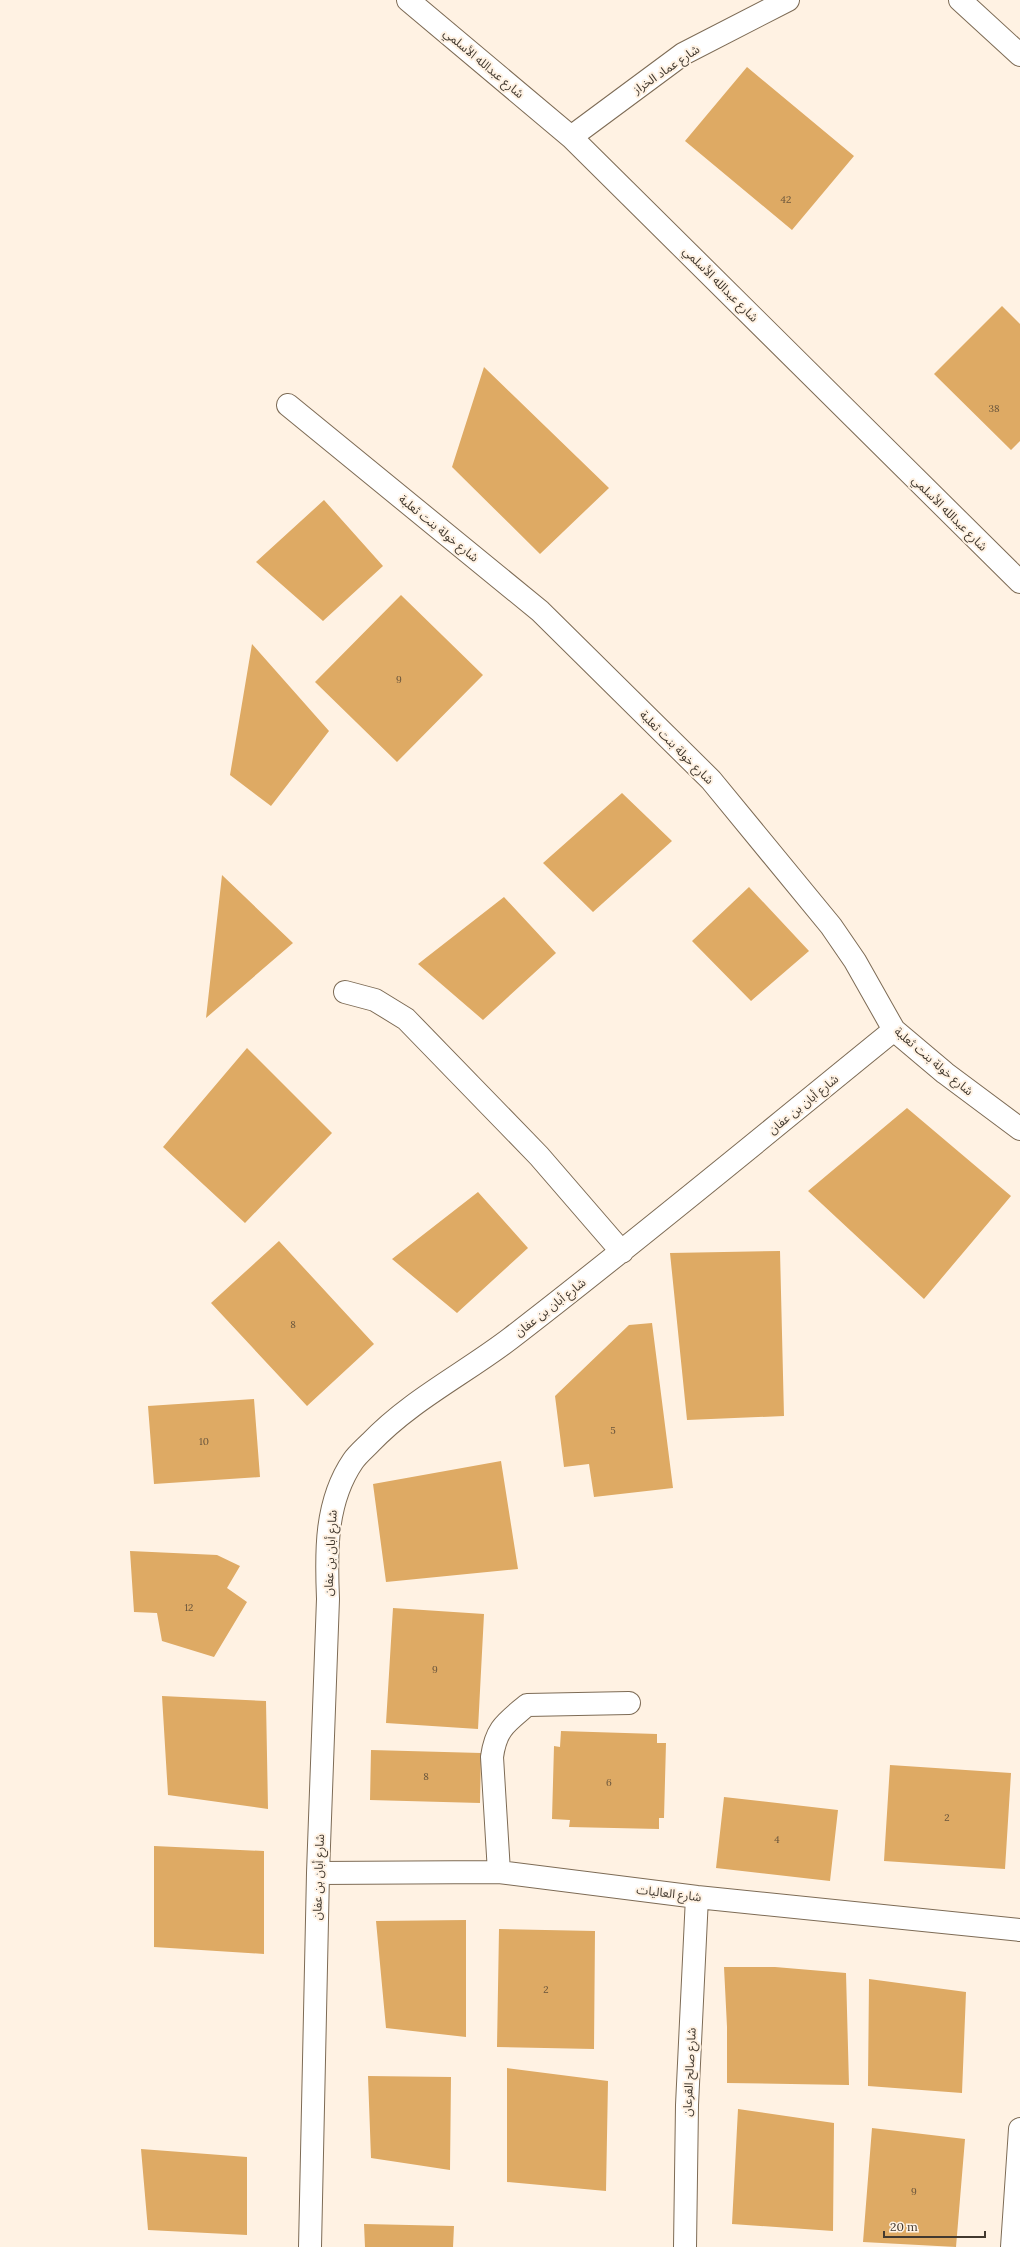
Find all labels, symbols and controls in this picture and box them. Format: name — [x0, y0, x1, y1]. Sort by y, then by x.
street label: شارع عبدالله الأسلمي — [439, 25, 527, 103]
street label: شارع عماد الخراز — [629, 41, 703, 99]
house number: 42 — [781, 193, 791, 206]
street label: شارع عبدالله الأسلمي — [678, 243, 762, 327]
house number: 38 — [988, 402, 1000, 415]
street label: شارع عبدالله الأسلمي — [907, 472, 991, 556]
street label: شارع خولة بنت ثعلبة — [395, 491, 482, 566]
house number: 9 — [396, 673, 402, 686]
street label: شارع خولة بنت ثعلبة — [635, 707, 717, 789]
street label: شارع خولة بنت ثعلبة — [890, 1024, 977, 1100]
street label: شارع أبان بن عفان — [765, 1071, 843, 1139]
street label: شارع أبان بن عفان — [511, 1275, 590, 1341]
house number: 8 — [290, 1318, 296, 1331]
house number: 5 — [610, 1424, 616, 1437]
house number: 10 — [199, 1435, 209, 1448]
street label: شارع أبان بن عفان — [320, 1510, 342, 1597]
house number: 12 — [184, 1601, 194, 1614]
house number: 9 — [432, 1663, 438, 1676]
house number: 8 — [423, 1770, 429, 1783]
house number: 6 — [606, 1776, 612, 1789]
house number: 2 — [944, 1811, 950, 1824]
house number: 4 — [774, 1833, 780, 1846]
street label: شارع أبان بن عفان — [309, 1834, 329, 1920]
street label: شارع العاليات — [635, 1882, 702, 1906]
house number: 2 — [543, 1983, 549, 1996]
street label: شارع صالح القرعان — [679, 2027, 701, 2117]
house number: 9 — [911, 2185, 917, 2198]
scale bar — [884, 2213, 985, 2239]
text: 20 m — [890, 2219, 918, 2234]

